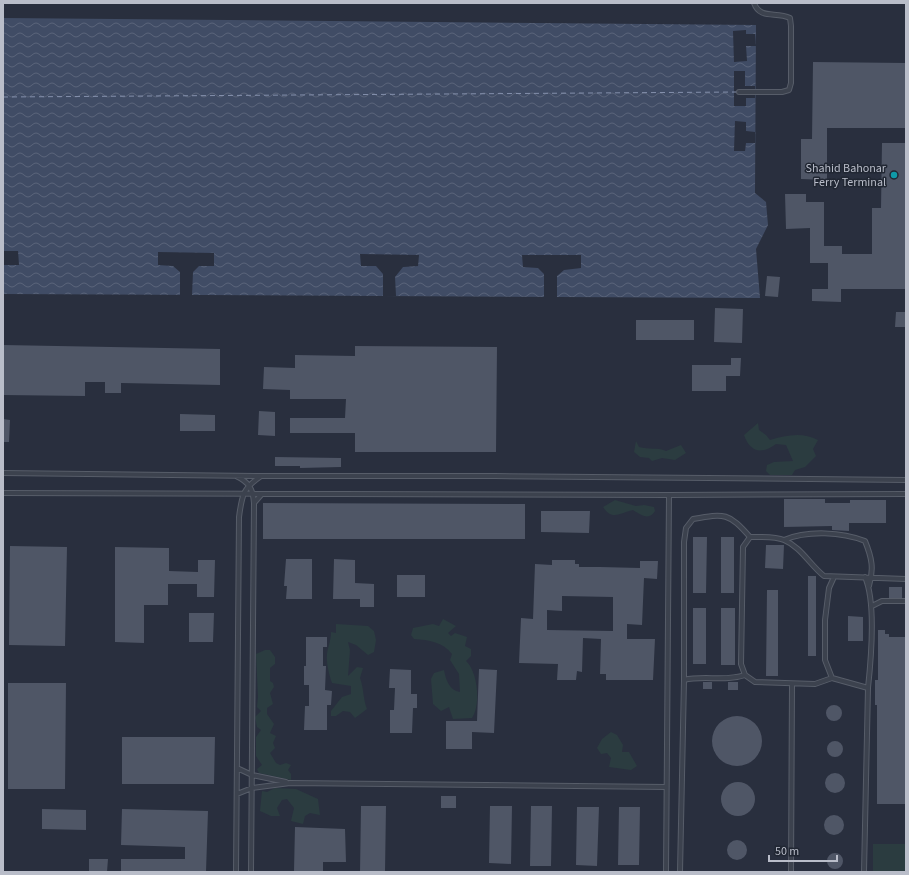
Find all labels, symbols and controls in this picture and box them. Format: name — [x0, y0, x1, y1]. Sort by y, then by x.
place label: Shahid Bahonar Ferry Terminal — [806, 160, 887, 191]
marker: Shahid Bahonar Ferry Terminal — [889, 170, 899, 180]
scale bar — [769, 837, 837, 863]
text: 50 m — [775, 843, 799, 860]

